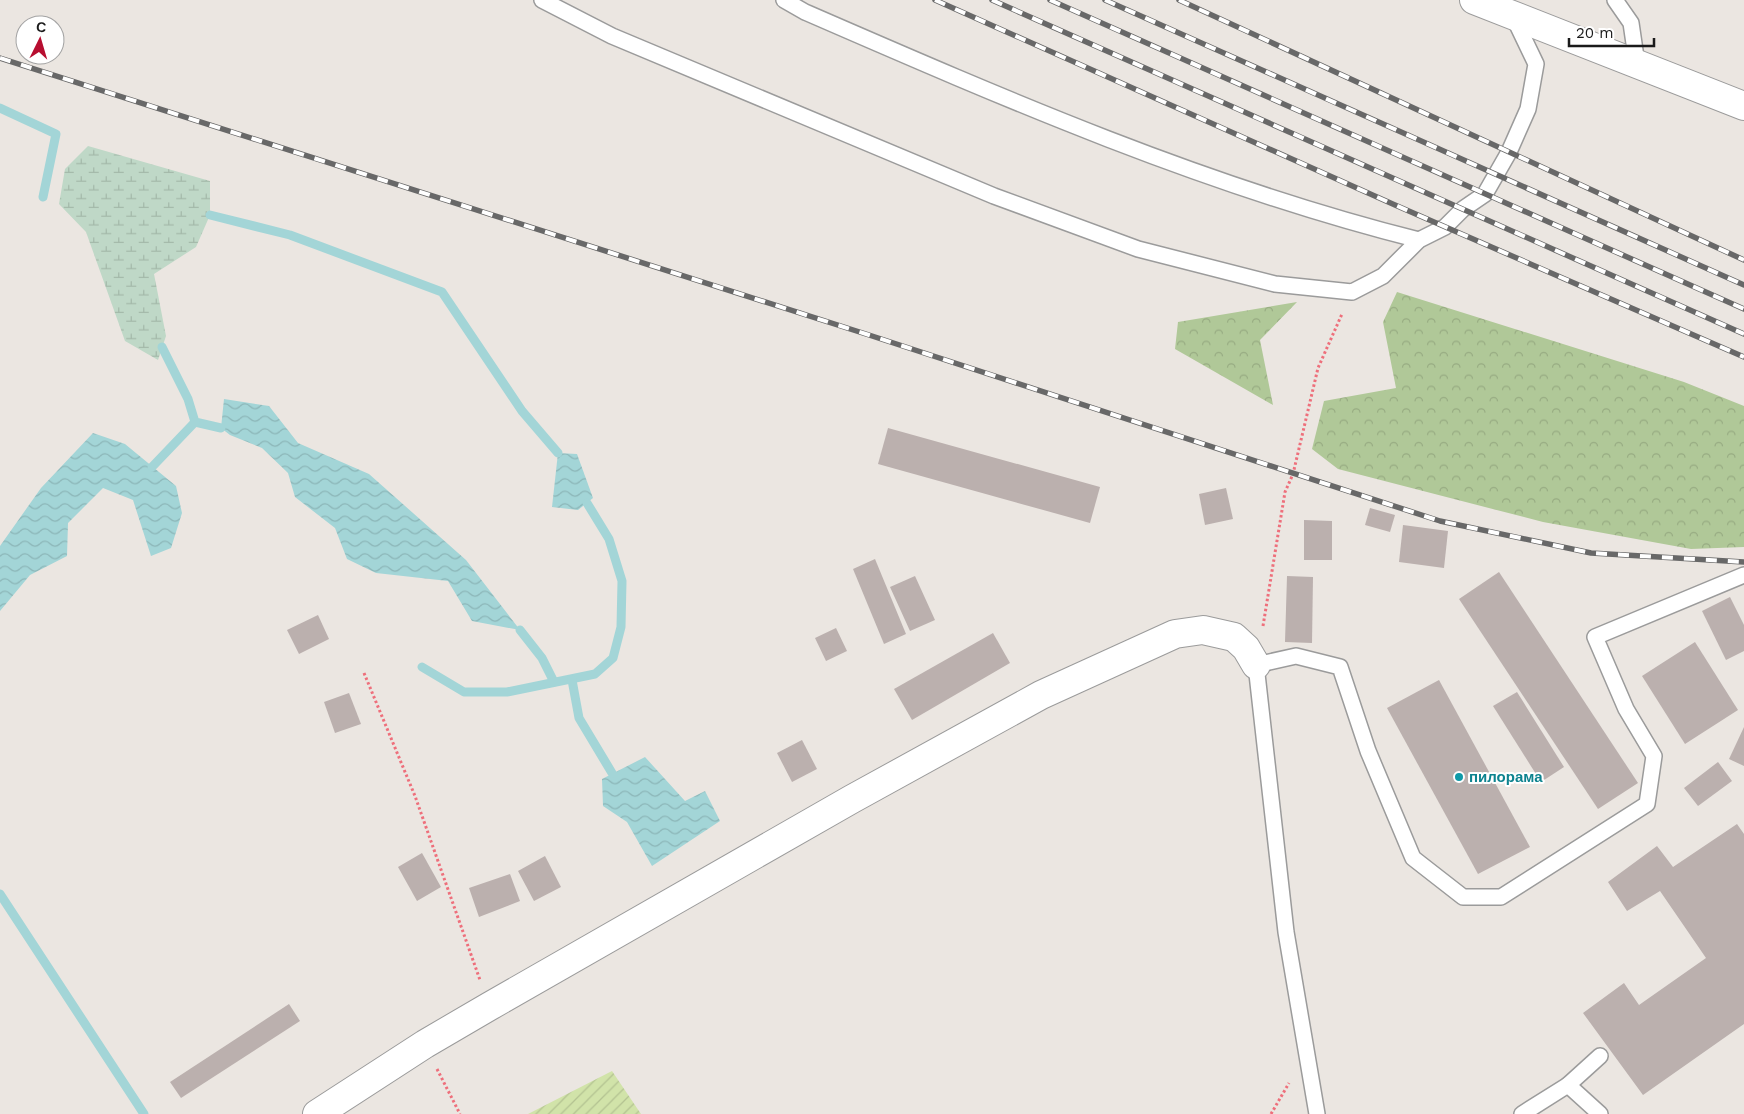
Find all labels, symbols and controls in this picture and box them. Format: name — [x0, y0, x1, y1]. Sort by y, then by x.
north arrow — [15, 15, 65, 65]
scale bar — [1569, 15, 1654, 47]
text: С — [35, 19, 47, 35]
text: 20 m — [1576, 24, 1614, 42]
place label: пилорама — [1469, 768, 1543, 786]
marker: пилорама — [1453, 771, 1465, 783]

